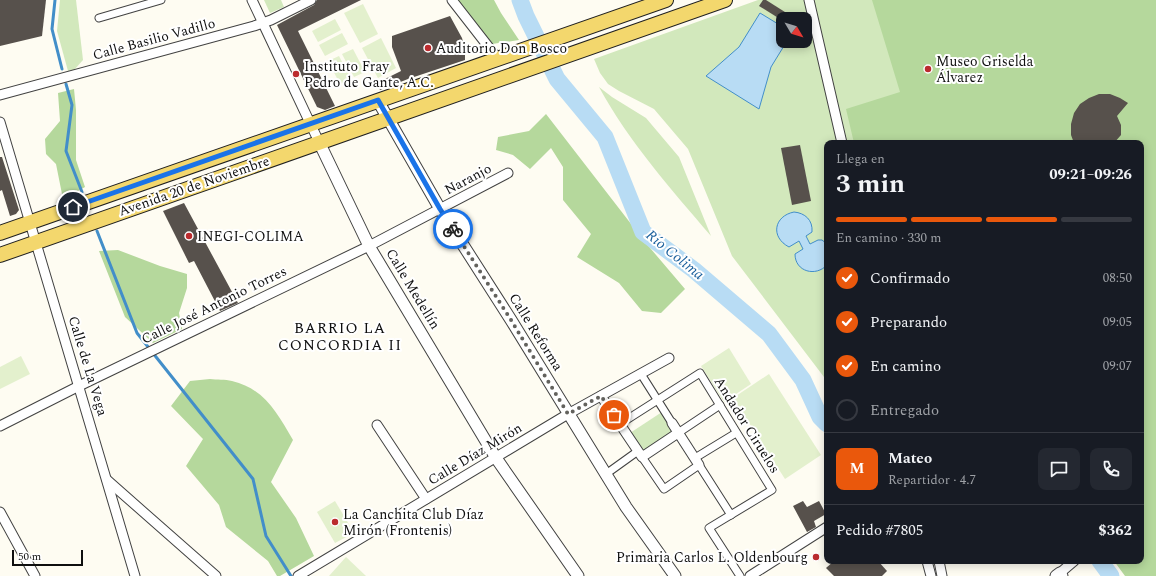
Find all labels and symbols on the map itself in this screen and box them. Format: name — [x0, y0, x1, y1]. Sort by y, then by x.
north arrow — [776, 12, 812, 48]
street label: Calle Basilio Vadillo — [90, 13, 218, 65]
place label: Auditorio Don Bosco — [436, 38, 567, 59]
marker: Auditorio Don Bosco — [423, 43, 433, 53]
place label: Museo Griselda Álvarez — [936, 51, 1034, 88]
place label: Instituto Fray Pedro de Gante, A.C. — [304, 56, 434, 93]
marker: Museo Griselda Álvarez — [923, 64, 933, 74]
marker: Instituto Fray Pedro de Gante, A.C. — [291, 69, 301, 79]
street label: Avenida 20 de Noviembre — [116, 150, 272, 222]
street label: Naranjo — [441, 158, 495, 200]
pin — [56, 190, 90, 224]
courier — [433, 209, 473, 249]
water label: Río Colima — [641, 224, 710, 286]
place label: INEGI-COLIMA — [197, 226, 304, 247]
marker: INEGI-COLIMA — [184, 231, 194, 241]
street label: Calle Medellín — [381, 245, 445, 333]
street label: Calle José Antonio Torres — [138, 261, 290, 349]
street label: Calle Reforma — [504, 289, 568, 375]
street label: Calle de La Vega — [63, 313, 113, 419]
district label: BARRIO LA CONCORDIA II — [278, 317, 402, 357]
street label: Andador Ciruelos — [709, 373, 785, 477]
pin — [597, 398, 631, 432]
street label: Calle Díaz Mirón — [424, 418, 526, 490]
place label: La Canchita Club Díaz Mirón (Frontenis) — [343, 504, 484, 541]
marker: La Canchita Club Díaz Mirón (Frontenis) — [330, 517, 340, 527]
place label: Primaria Carlos L. Oldenbourg — [616, 547, 808, 568]
scale bar — [12, 548, 83, 567]
marker: Primaria Carlos L. Oldenbourg — [811, 552, 821, 562]

